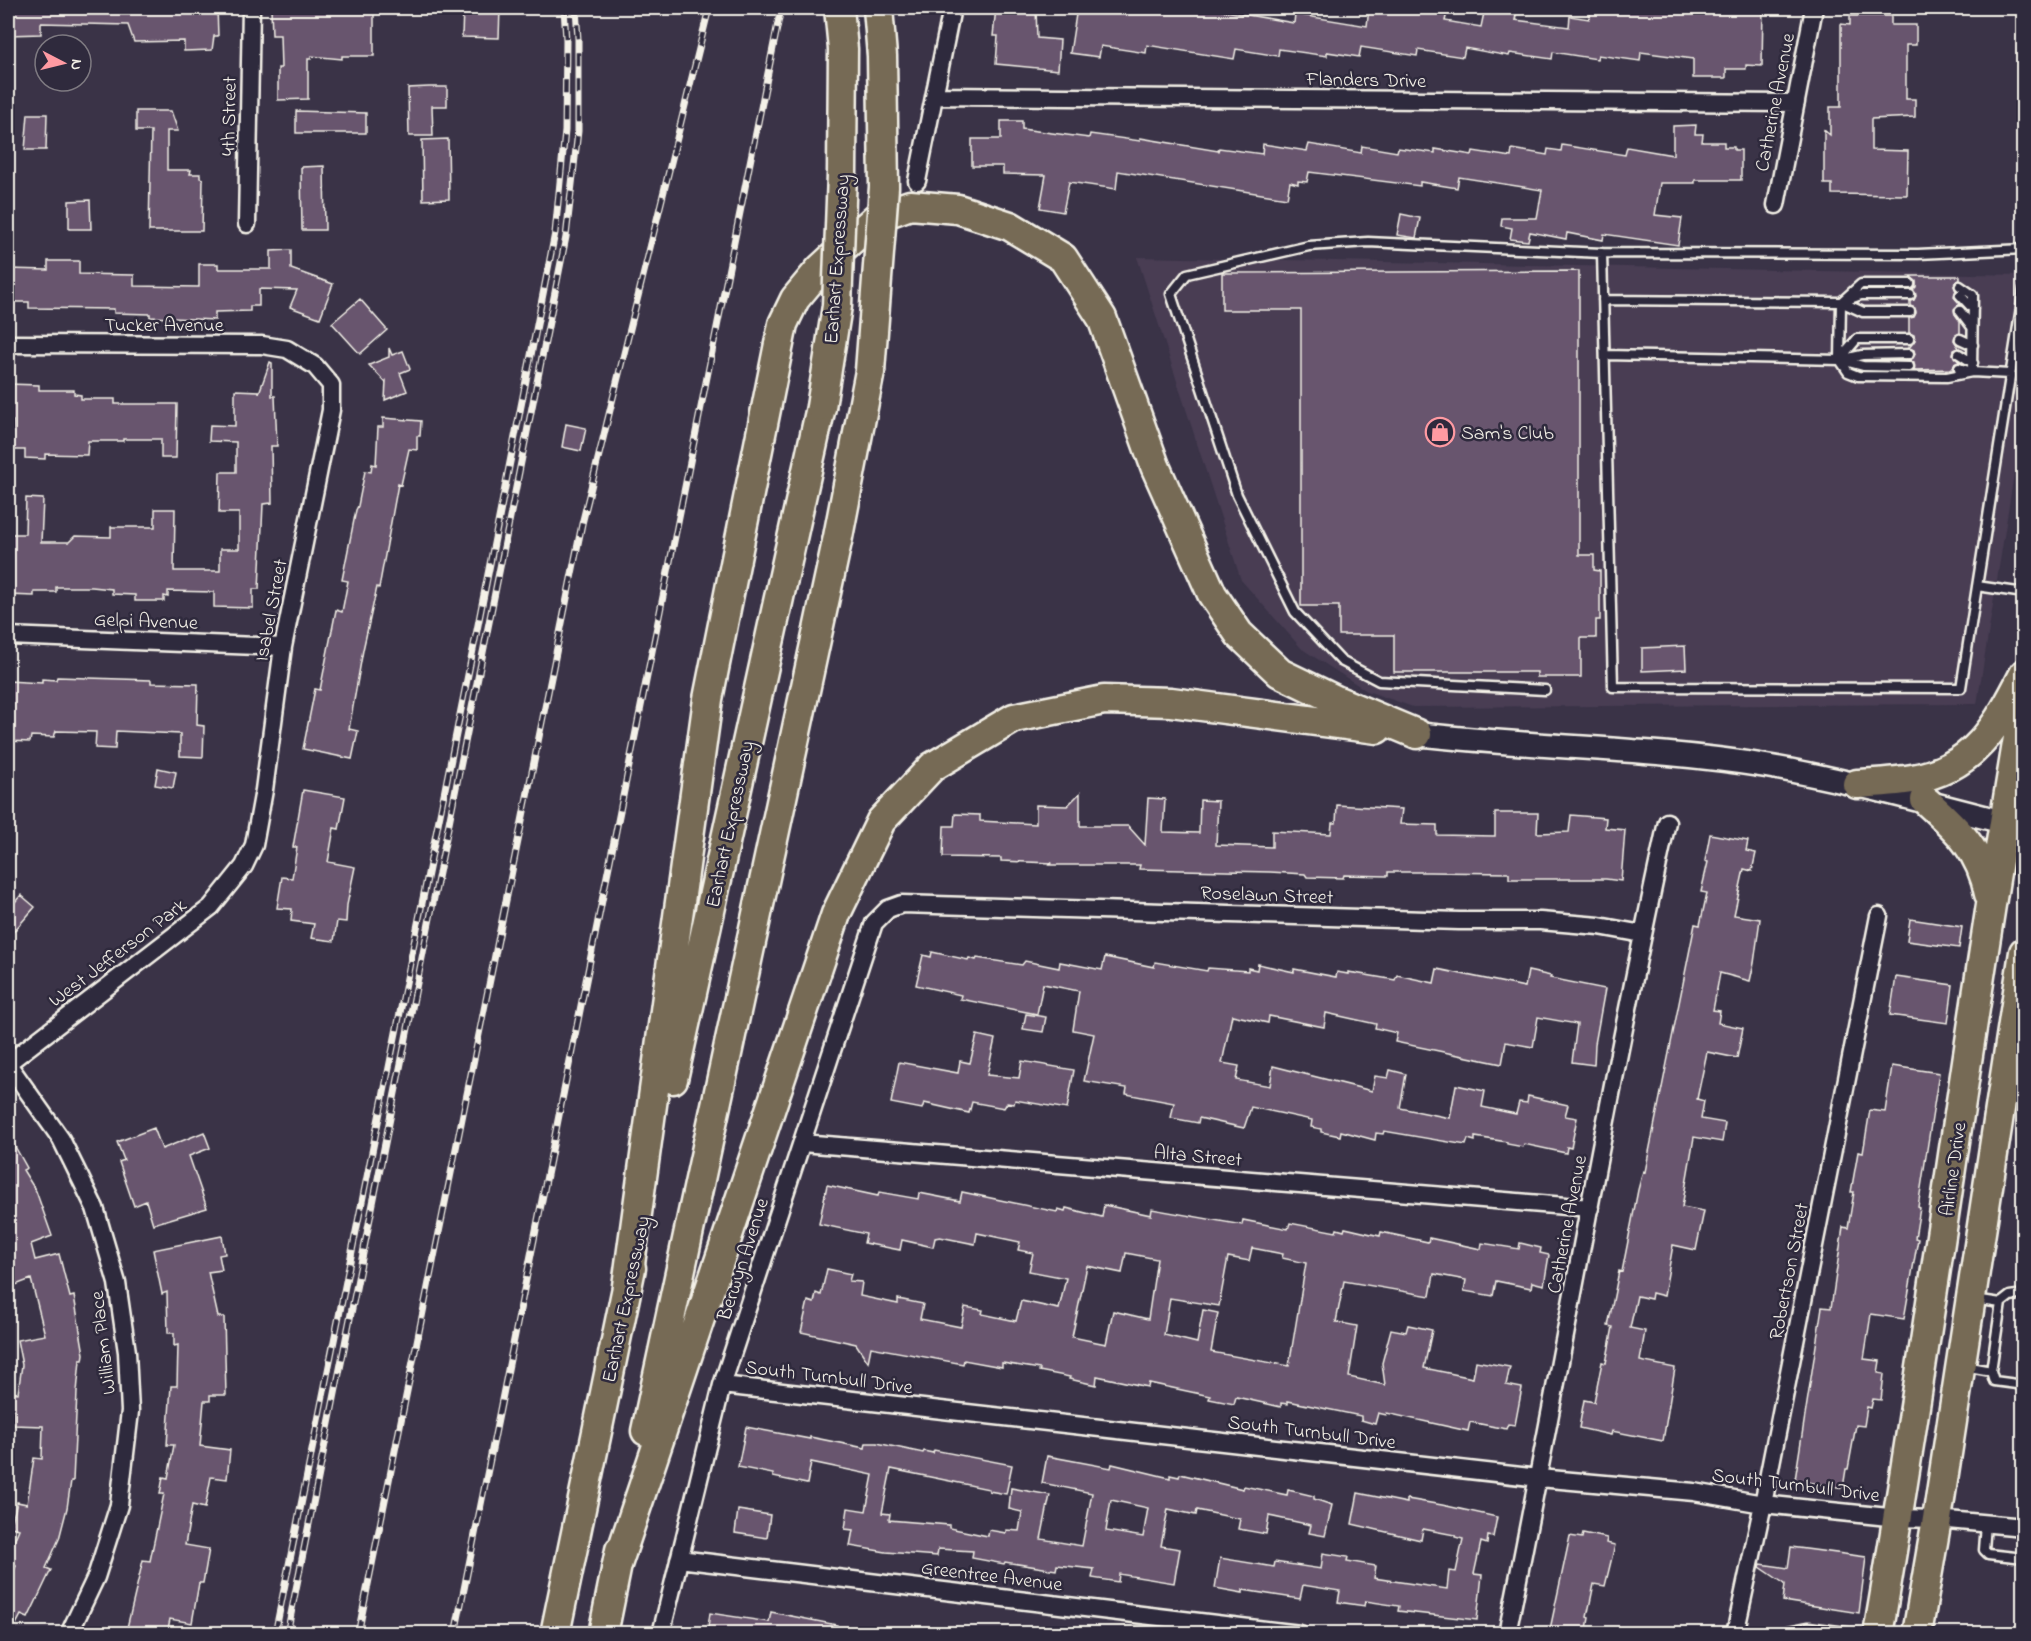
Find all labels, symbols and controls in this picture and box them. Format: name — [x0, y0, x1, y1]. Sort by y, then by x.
street label: Catherine Avenue — [1749, 31, 1804, 174]
north arrow — [33, 33, 93, 93]
text: N — [63, 58, 88, 72]
street label: Flanders Drive — [1305, 66, 1426, 97]
street label: 4th Street — [215, 76, 246, 156]
street label: Earhart Expressway — [818, 173, 859, 345]
street label: Tucker Avenue — [104, 312, 224, 341]
shop icon: Sam's Club — [1424, 416, 1456, 448]
place label: Sam's Club — [1461, 420, 1554, 449]
street label: Isabel Street — [248, 556, 297, 664]
street label: Gelpi Avenue — [93, 606, 198, 639]
street label: Earhart Expressway — [700, 738, 763, 911]
street label: Roselawn Street — [1200, 880, 1334, 913]
street label: West Jefferson Park — [43, 892, 194, 1016]
street label: Airline Drive — [1934, 1120, 1975, 1218]
street label: Alta Street — [1152, 1139, 1243, 1176]
street label: Catherine Avenue — [1541, 1153, 1596, 1296]
street label: Berwyn Avenue — [711, 1195, 778, 1326]
street label: Robertson Street — [1763, 1200, 1818, 1343]
street label: Earhart Expressway — [596, 1213, 659, 1386]
street label: William Place — [84, 1289, 125, 1396]
street label: South Turnbull Drive — [743, 1354, 914, 1403]
street label: South Turnbull Drive — [1226, 1409, 1397, 1458]
street label: South Turnbull Drive — [1710, 1462, 1881, 1511]
street label: Greentree Avenue — [919, 1554, 1064, 1601]

